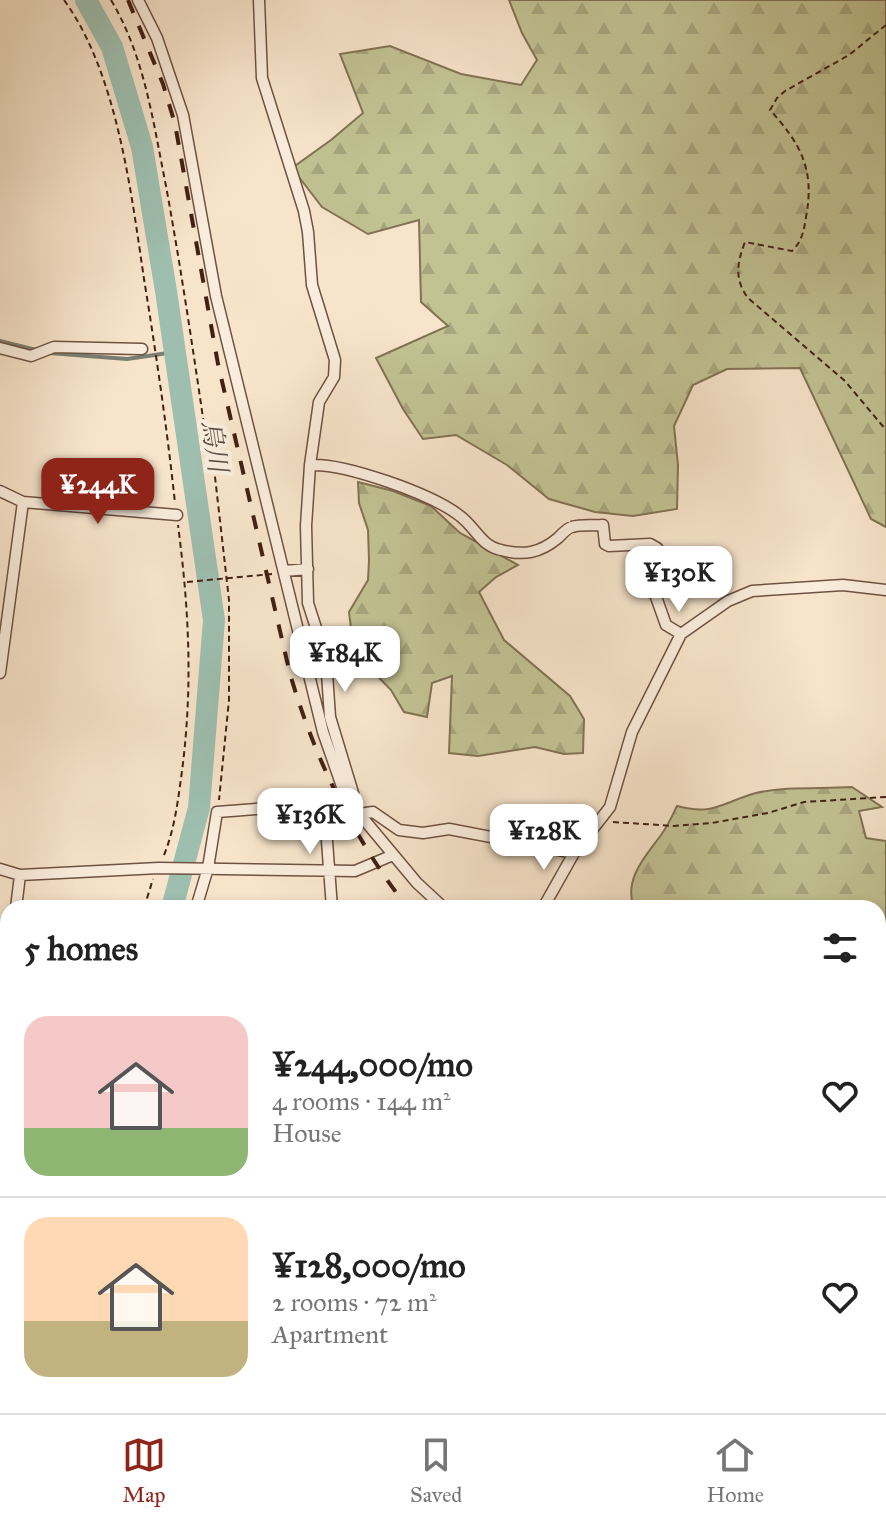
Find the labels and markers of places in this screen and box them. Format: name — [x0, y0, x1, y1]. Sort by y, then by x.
pin: ¥244K — [42, 458, 154, 526]
pin: ¥130K — [623, 546, 735, 614]
pin: ¥184K — [289, 626, 401, 694]
pin: ¥136K — [254, 788, 366, 856]
pin: ¥128K — [488, 804, 600, 872]

